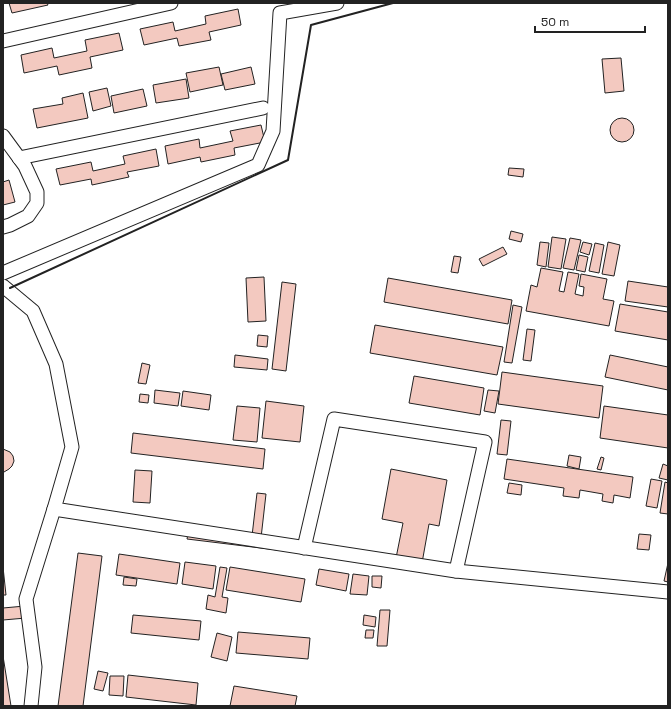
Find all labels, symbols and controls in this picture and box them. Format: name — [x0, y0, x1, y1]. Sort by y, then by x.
scale bar — [535, 8, 645, 34]
text: 50 m — [541, 14, 569, 30]

